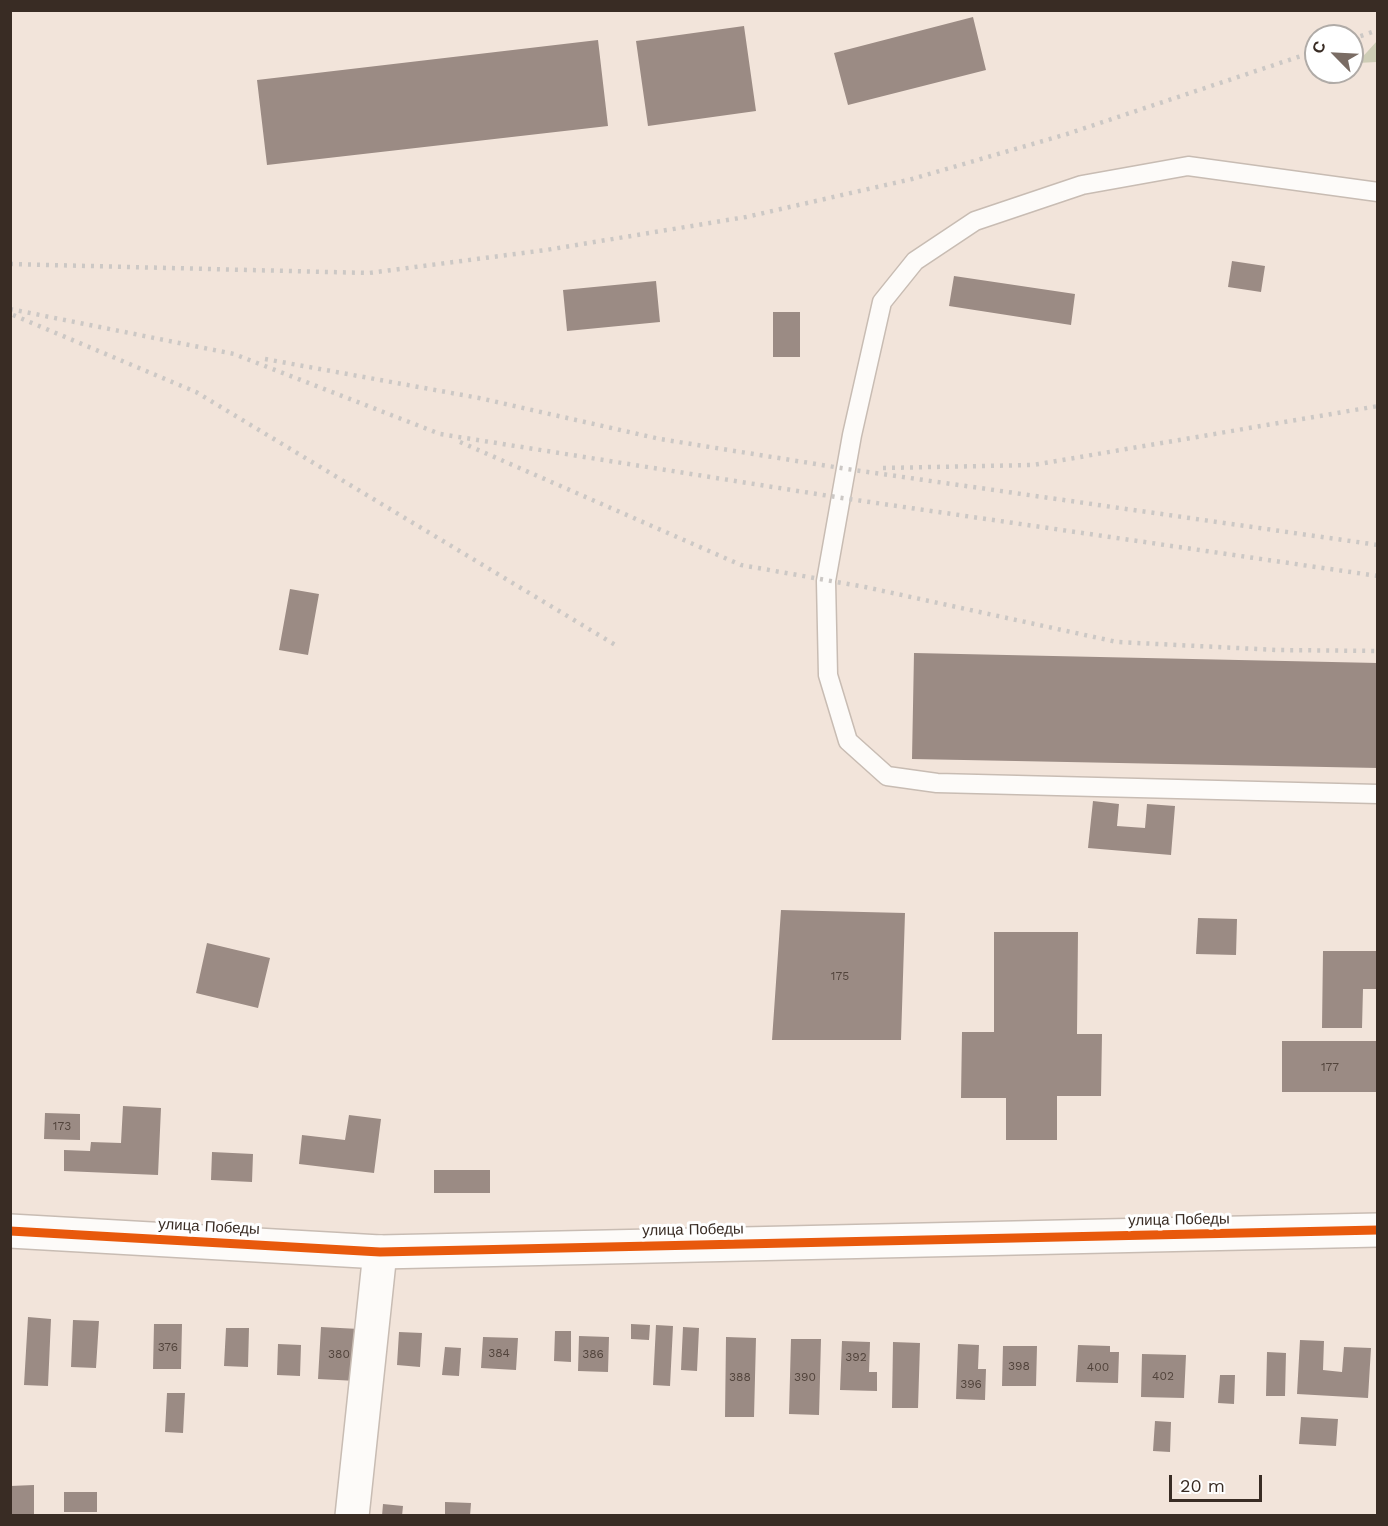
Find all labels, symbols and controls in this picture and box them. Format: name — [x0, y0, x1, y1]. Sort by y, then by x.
north arrow — [1304, 24, 1364, 84]
text: С — [1308, 38, 1330, 56]
house number: 175 — [831, 969, 849, 983]
house number: 177 — [1321, 1060, 1339, 1074]
house number: 173 — [53, 1119, 71, 1133]
street label: улица Победы — [1128, 1210, 1230, 1230]
street label: улица Победы — [158, 1215, 260, 1239]
street label: улица Победы — [642, 1220, 744, 1240]
house number: 376 — [158, 1340, 178, 1354]
house number: 384 — [488, 1346, 510, 1360]
house number: 380 — [328, 1347, 350, 1361]
house number: 386 — [582, 1347, 604, 1361]
house number: 392 — [845, 1350, 867, 1364]
house number: 398 — [1008, 1359, 1030, 1373]
house number: 400 — [1087, 1360, 1109, 1374]
house number: 402 — [1152, 1369, 1174, 1383]
house number: 388 — [729, 1370, 751, 1384]
house number: 390 — [794, 1370, 816, 1384]
house number: 396 — [960, 1377, 982, 1391]
scale bar — [1172, 1463, 1265, 1501]
text: 20 m — [1180, 1475, 1225, 1496]

